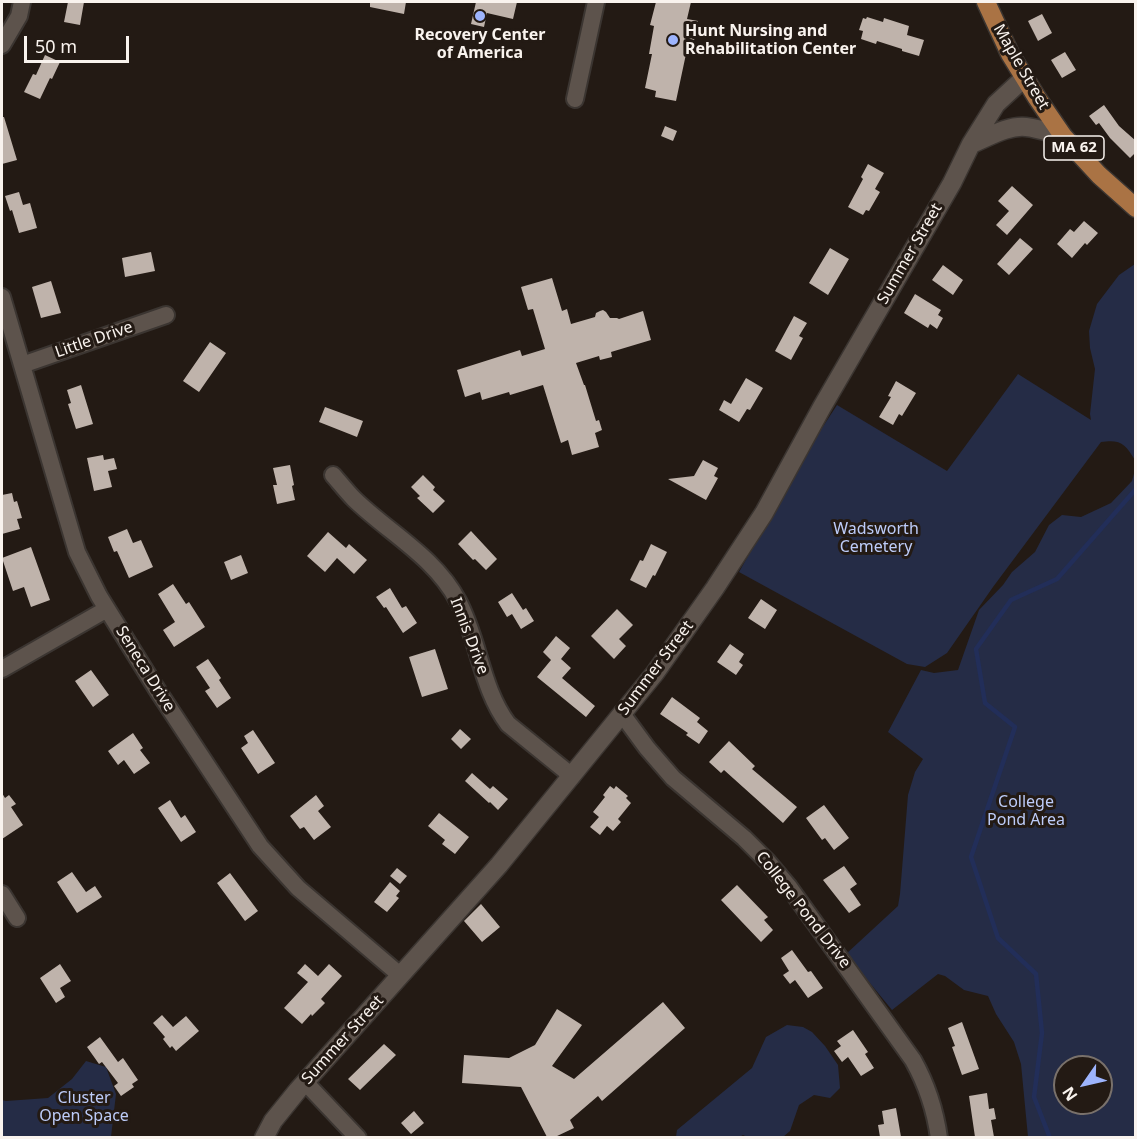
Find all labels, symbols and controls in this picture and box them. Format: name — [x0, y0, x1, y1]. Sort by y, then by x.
marker: Recovery Center of America — [473, 9, 487, 23]
place label: Hunt Nursing and Rehabilitation Center — [685, 21, 856, 59]
street label: Maple Street — [989, 21, 1053, 113]
scale bar — [27, 24, 132, 62]
place label: Recovery Center of America — [415, 25, 545, 63]
marker: Hunt Nursing and Rehabilitation Center — [666, 33, 680, 47]
text: 50 m — [35, 34, 77, 58]
road number: MA 62 — [1044, 136, 1104, 160]
street label: Summer Street — [873, 200, 947, 308]
street label: Little Drive — [53, 318, 135, 362]
park label: Wadsworth Cemetery — [833, 519, 919, 557]
street label: Innis Drive — [446, 595, 492, 677]
street label: Summer Street — [614, 617, 698, 719]
street label: Seneca Drive — [111, 623, 179, 715]
park label: College Pond Area — [987, 792, 1065, 830]
street label: College Pond Drive — [751, 848, 855, 972]
street label: Summer Street — [298, 992, 388, 1088]
north arrow — [1053, 1055, 1113, 1115]
text: N — [1057, 1082, 1082, 1105]
park label: Cluster Open Space — [39, 1088, 129, 1126]

